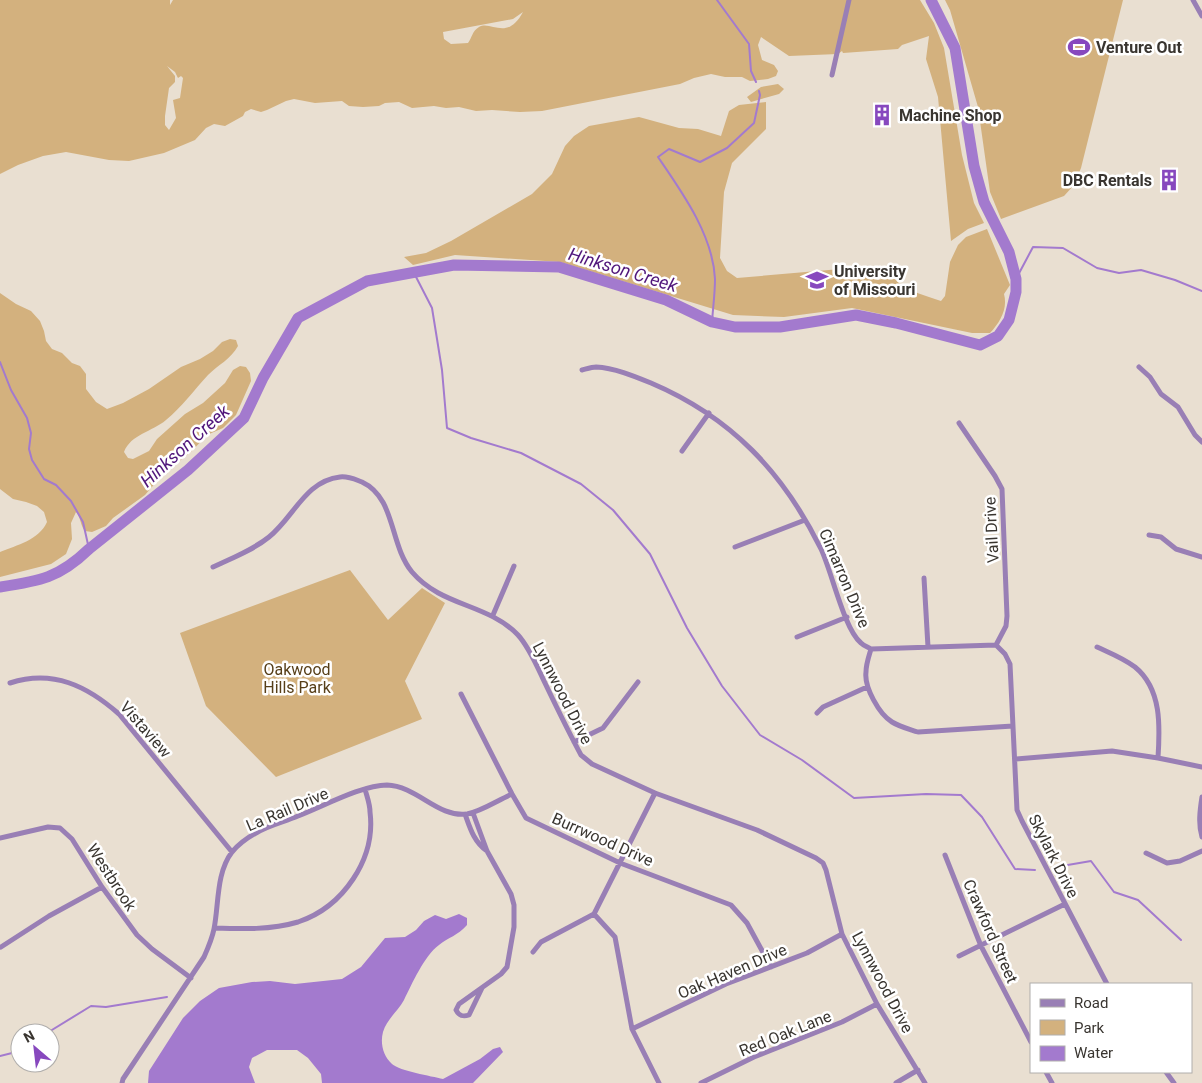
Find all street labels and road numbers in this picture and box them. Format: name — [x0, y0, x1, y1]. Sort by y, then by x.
street label: Vail Drive — [980, 496, 1003, 564]
street label: Cimarron Drive — [815, 526, 874, 631]
street label: Lynnwood Drive — [529, 639, 596, 747]
street label: Vistaview — [116, 697, 175, 761]
street label: La Rail Drive — [243, 784, 331, 835]
street label: Burrwood Drive — [549, 809, 656, 870]
street label: Skylark Drive — [1024, 811, 1083, 901]
street label: Westbrook — [83, 840, 141, 915]
street label: Crawford Street — [959, 876, 1022, 986]
street label: Lynnwood Drive — [848, 928, 917, 1036]
street label: Oak Haven Drive — [675, 940, 790, 1003]
street label: Red Oak Lane — [736, 1006, 834, 1061]

